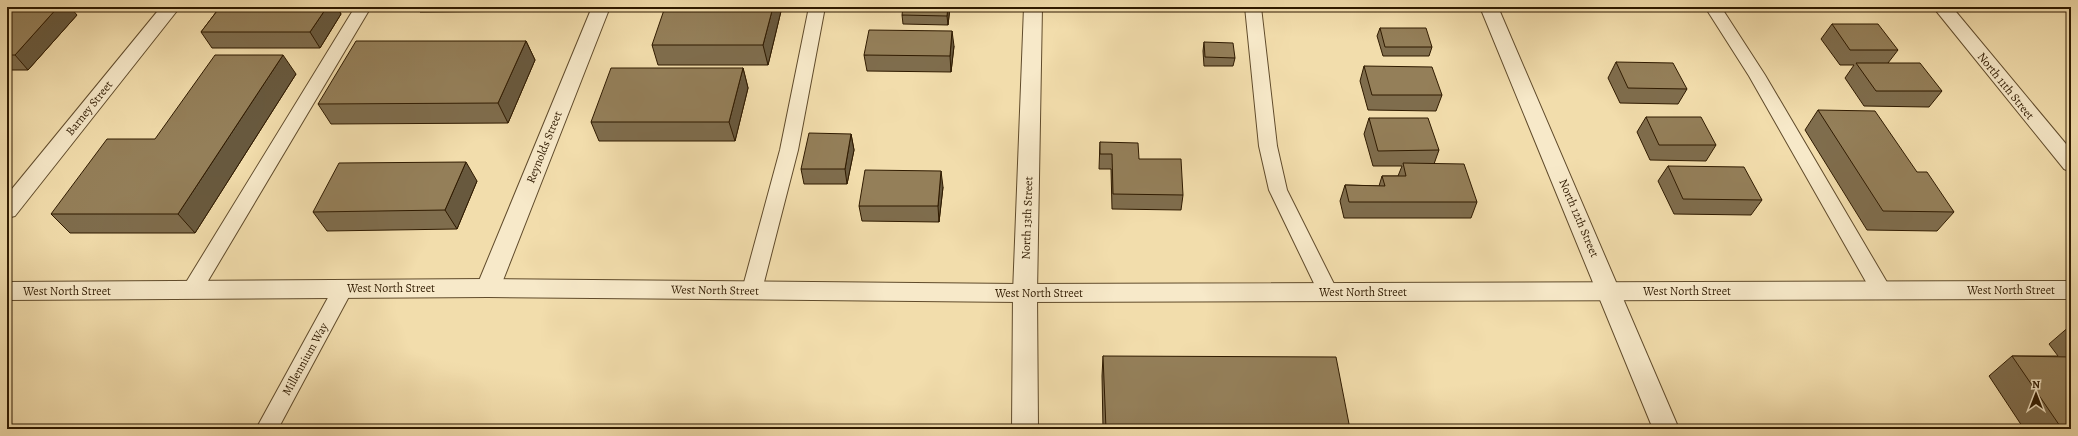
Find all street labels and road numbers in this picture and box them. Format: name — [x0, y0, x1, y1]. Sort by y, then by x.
street label: North 11th Street — [1974, 49, 2038, 123]
street label: Barney Street — [62, 77, 116, 139]
street label: Reynolds Street — [522, 109, 566, 185]
street label: North 13th Street — [1018, 176, 1036, 260]
street label: North 12th Street — [1555, 176, 1603, 260]
street label: West North Street — [346, 280, 435, 296]
street label: West North Street — [670, 281, 759, 299]
street label: West North Street — [1966, 282, 2055, 298]
street label: West North Street — [22, 283, 111, 299]
street label: West North Street — [1642, 283, 1731, 299]
street label: West North Street — [1318, 284, 1407, 300]
street label: West North Street — [994, 285, 1083, 301]
street label: Millennium Way — [278, 319, 332, 398]

